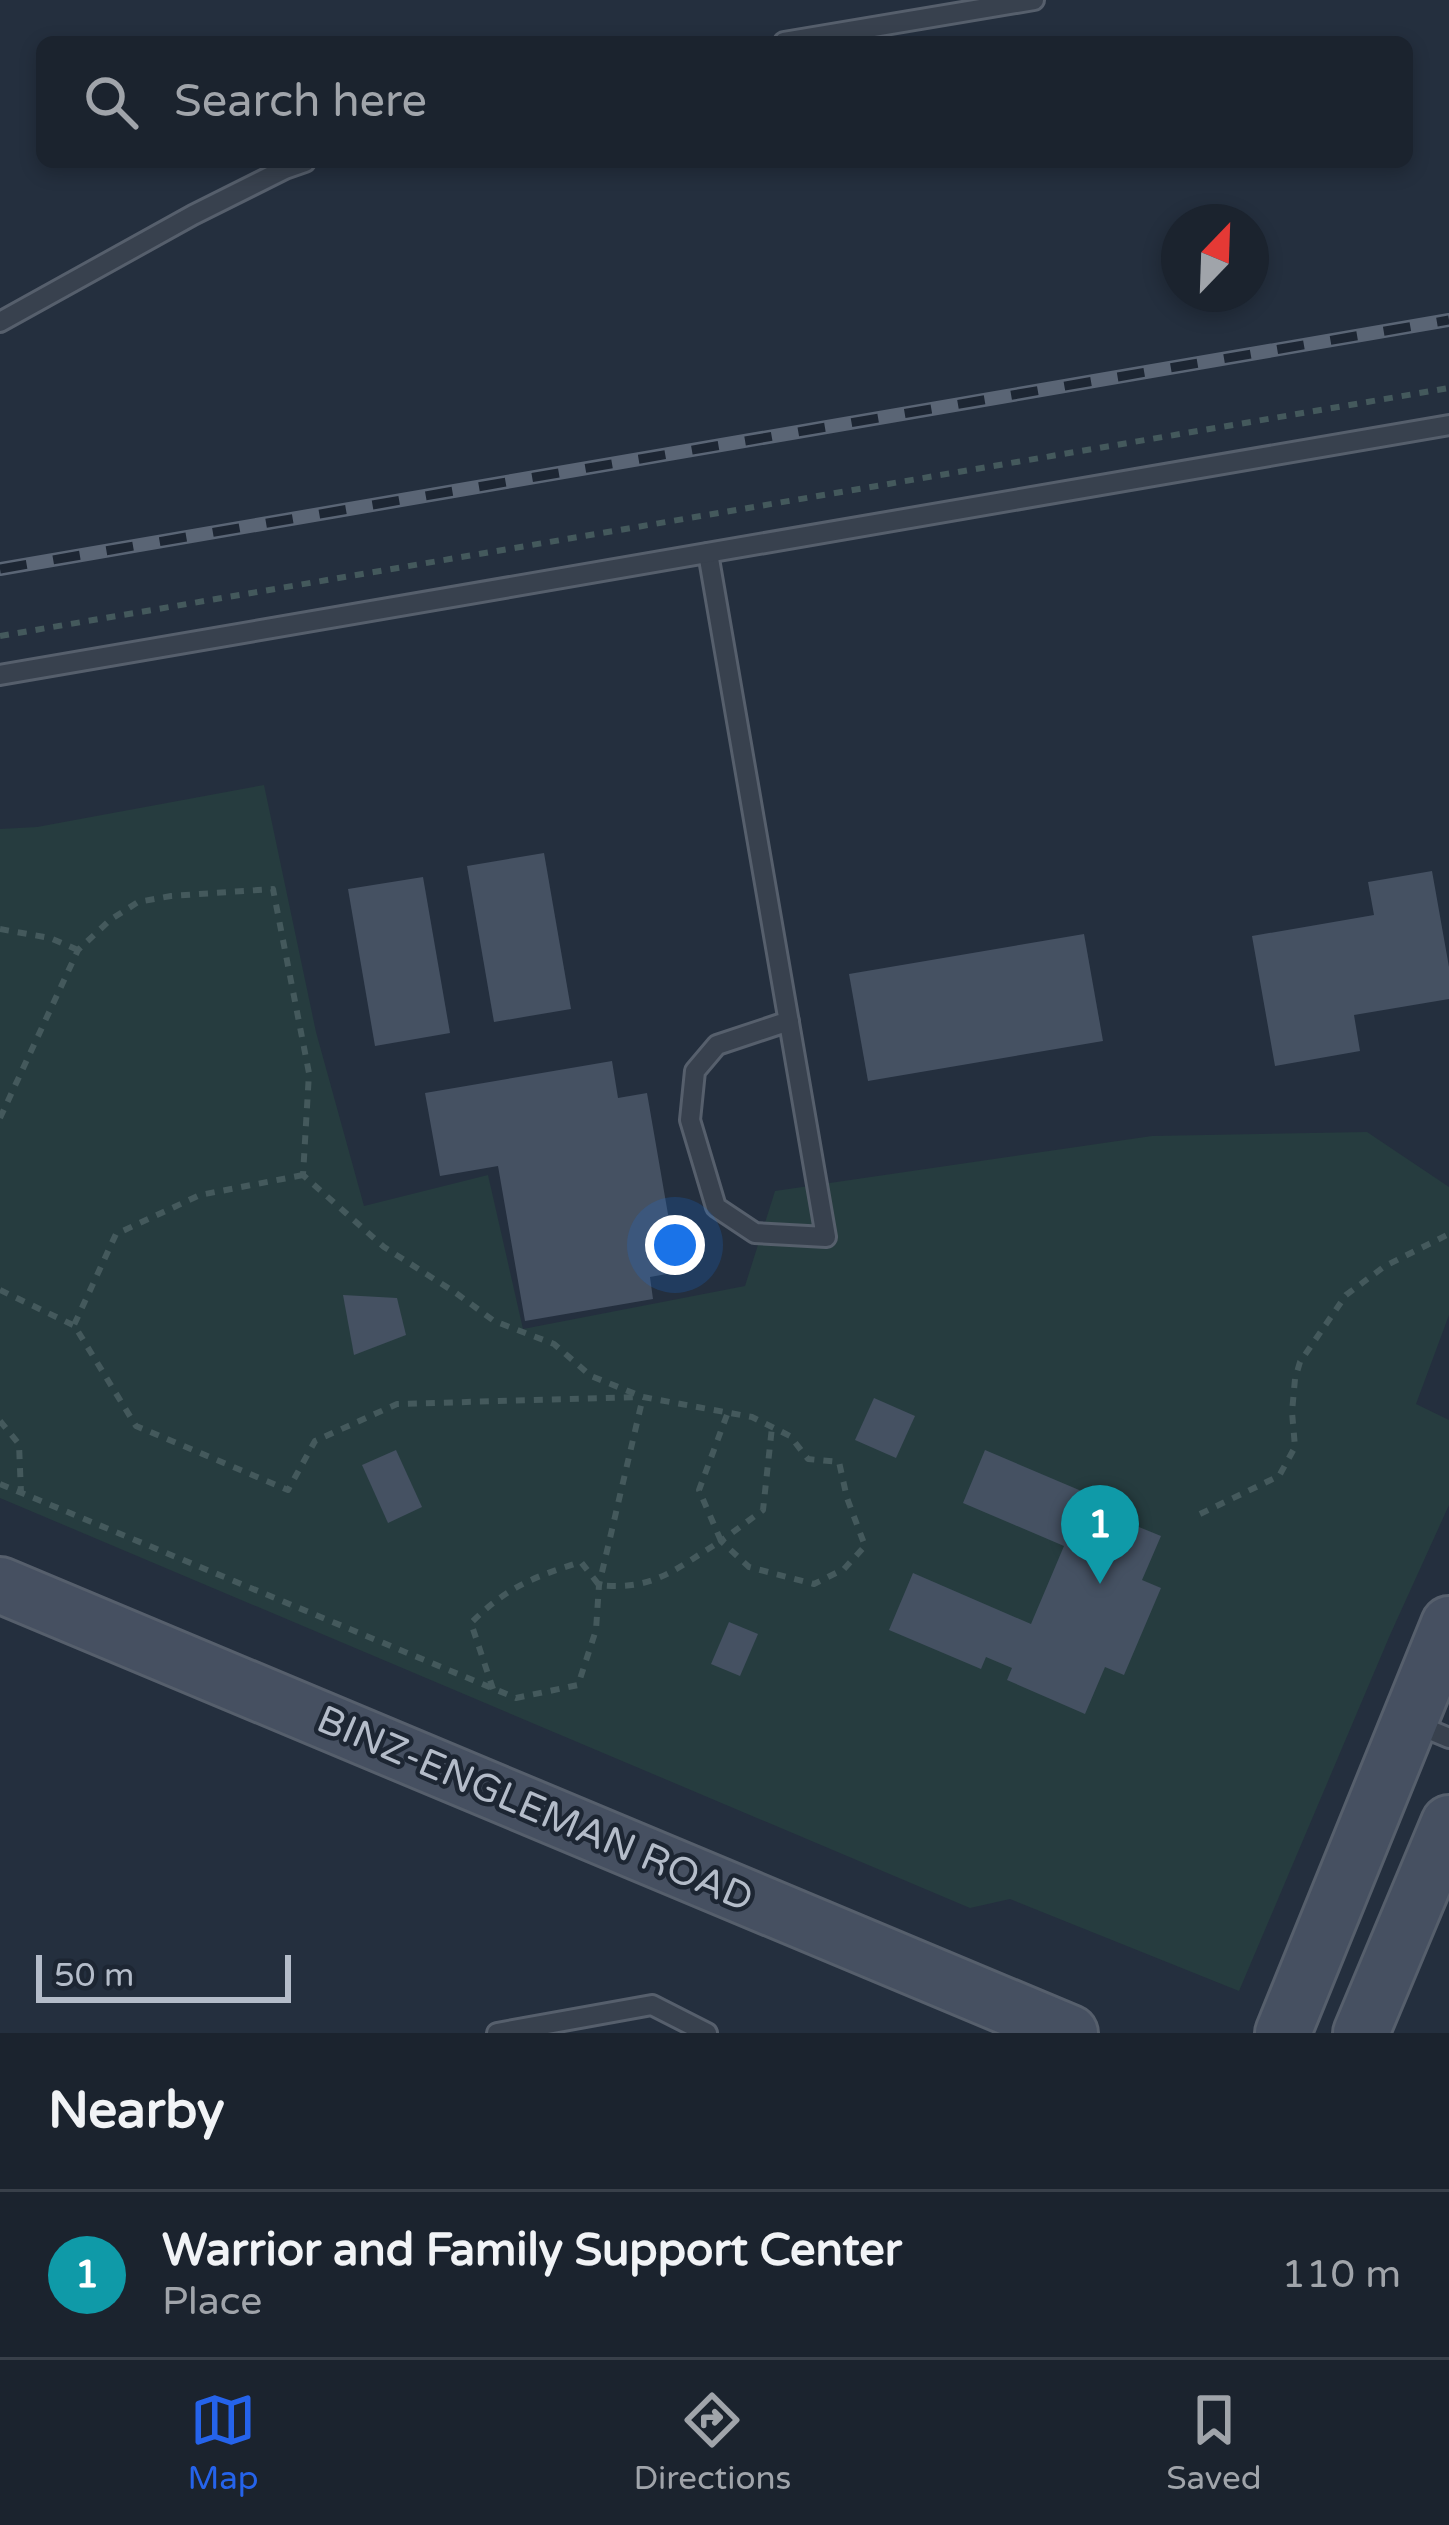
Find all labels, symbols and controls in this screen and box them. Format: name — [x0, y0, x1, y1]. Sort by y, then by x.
search box — [36, 36, 1413, 168]
icon: search — [78, 69, 144, 135]
text: Search here — [174, 75, 427, 129]
north arrow — [1161, 204, 1269, 312]
your location — [645, 1215, 705, 1275]
pin: 1 — [1061, 1485, 1139, 1584]
street label: BINZ-ENGLEMAN ROAD — [310, 1696, 760, 1922]
scale bar — [36, 1949, 291, 2002]
text: 50 m — [54, 1956, 134, 1995]
text: Nearby — [48, 2080, 225, 2142]
text: Warrior and Family Support Center — [162, 2224, 902, 2278]
text: 1 — [75, 2251, 99, 2298]
text: 110 m — [1282, 2251, 1401, 2298]
text: Place — [162, 2278, 262, 2325]
tab: Map — [187, 2387, 259, 2498]
tab: Directions — [633, 2387, 791, 2498]
tab: Saved — [1166, 2387, 1262, 2498]

